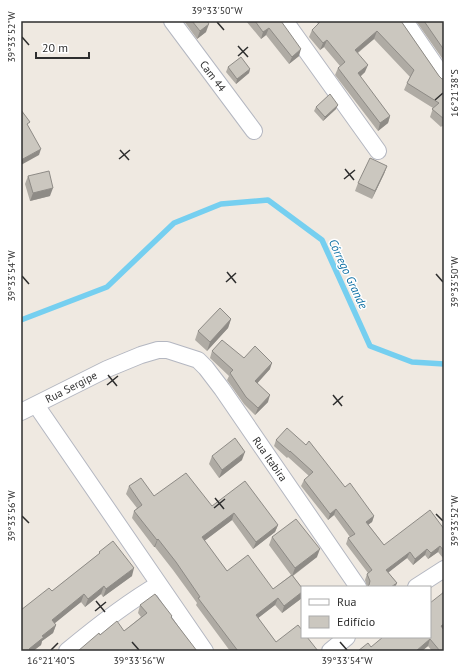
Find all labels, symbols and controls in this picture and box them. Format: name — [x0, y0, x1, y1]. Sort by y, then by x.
text: 39°33'50"W — [191, 4, 243, 17]
text: 39°33'52"W — [5, 11, 18, 63]
scale bar — [36, 34, 89, 60]
text: 20 m — [42, 40, 68, 55]
street label: Cam 44 — [197, 58, 229, 94]
text: 16°21'38"S — [448, 69, 461, 117]
water label: Córrego Grande — [326, 236, 371, 312]
text: 39°33'54"W — [5, 250, 18, 302]
text: 39°33'50"W — [448, 256, 461, 308]
street label: Rua Sergipe — [43, 368, 100, 406]
street label: Rua Itabira — [250, 434, 290, 484]
text: 39°33'56"W — [5, 490, 18, 542]
text: 39°33'52"W — [448, 495, 461, 547]
legend — [301, 586, 431, 638]
text: Rua — [337, 594, 356, 609]
text: Edifício — [337, 614, 375, 629]
text: 16°21'40"S — [27, 654, 75, 667]
text: 39°33'56"W — [113, 654, 165, 667]
text: 39°33'54"W — [321, 654, 373, 667]

